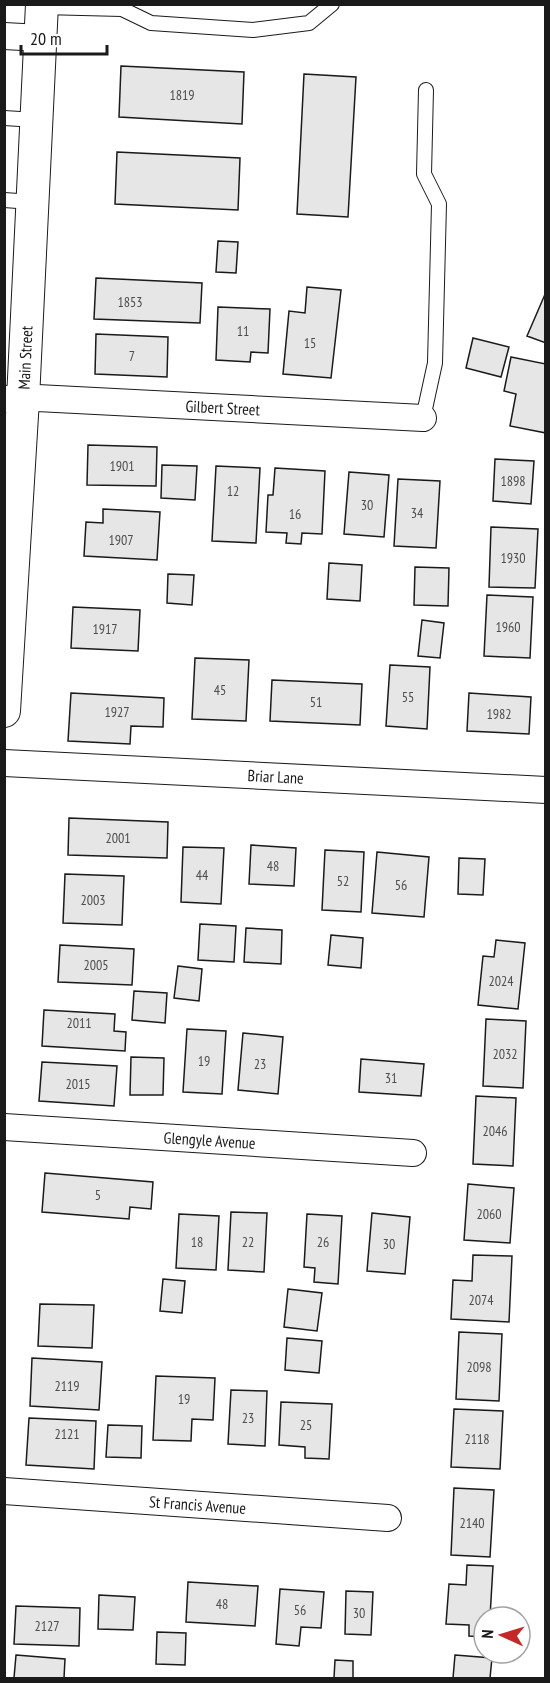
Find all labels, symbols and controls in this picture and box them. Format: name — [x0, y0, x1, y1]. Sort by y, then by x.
scale bar — [21, 18, 106, 56]
text: 20 m — [30, 27, 62, 50]
house number: 1819 — [169, 86, 195, 104]
house number: 1853 — [117, 293, 143, 311]
house number: 11 — [237, 322, 249, 340]
street label: Main Street — [13, 325, 37, 390]
house number: 15 — [304, 334, 316, 352]
house number: 7 — [129, 347, 135, 365]
street label: Gilbert Street — [185, 396, 261, 420]
house number: 1901 — [109, 457, 135, 475]
house number: 1898 — [500, 472, 526, 490]
house number: 12 — [227, 482, 239, 500]
house number: 30 — [361, 496, 373, 514]
house number: 34 — [411, 504, 424, 522]
house number: 16 — [289, 505, 301, 523]
house number: 1907 — [108, 531, 134, 549]
house number: 1930 — [500, 549, 526, 567]
house number: 1960 — [495, 618, 521, 636]
house number: 1917 — [92, 620, 118, 638]
house number: 45 — [214, 681, 226, 699]
house number: 55 — [402, 688, 414, 706]
house number: 51 — [310, 693, 322, 711]
house number: 1927 — [104, 703, 130, 721]
house number: 1982 — [486, 705, 512, 723]
street label: Briar Lane — [247, 765, 304, 788]
house number: 2001 — [105, 829, 131, 847]
house number: 48 — [267, 857, 279, 875]
house number: 44 — [196, 866, 209, 884]
house number: 52 — [337, 872, 349, 890]
house number: 56 — [395, 876, 407, 894]
house number: 2003 — [80, 891, 106, 909]
house number: 2005 — [83, 956, 109, 974]
house number: 2024 — [488, 972, 514, 990]
house number: 2011 — [66, 1014, 92, 1032]
house number: 2032 — [492, 1045, 518, 1063]
house number: 19 — [198, 1052, 210, 1070]
house number: 23 — [254, 1055, 266, 1073]
house number: 31 — [385, 1069, 397, 1087]
house number: 2015 — [65, 1075, 91, 1093]
house number: 2046 — [482, 1122, 508, 1140]
street label: Glengyle Avenue — [163, 1127, 256, 1153]
house number: 5 — [95, 1186, 101, 1204]
house number: 2060 — [476, 1205, 502, 1223]
house number: 18 — [191, 1233, 203, 1251]
house number: 22 — [242, 1233, 254, 1251]
house number: 26 — [317, 1233, 329, 1251]
house number: 30 — [383, 1235, 395, 1253]
house number: 2074 — [468, 1291, 494, 1309]
house number: 2098 — [466, 1358, 492, 1376]
house number: 2119 — [54, 1377, 80, 1395]
house number: 19 — [178, 1390, 190, 1408]
house number: 23 — [242, 1409, 254, 1427]
house number: 25 — [300, 1416, 312, 1434]
house number: 2121 — [54, 1425, 80, 1443]
house number: 2118 — [464, 1430, 490, 1448]
street label: St Francis Avenue — [148, 1491, 247, 1518]
house number: 2140 — [459, 1514, 485, 1532]
house number: 48 — [216, 1595, 228, 1613]
house number: 56 — [294, 1601, 306, 1619]
house number: 30 — [353, 1604, 365, 1622]
north arrow — [472, 1605, 532, 1665]
house number: 2127 — [34, 1617, 60, 1635]
text: N — [477, 1629, 497, 1639]

